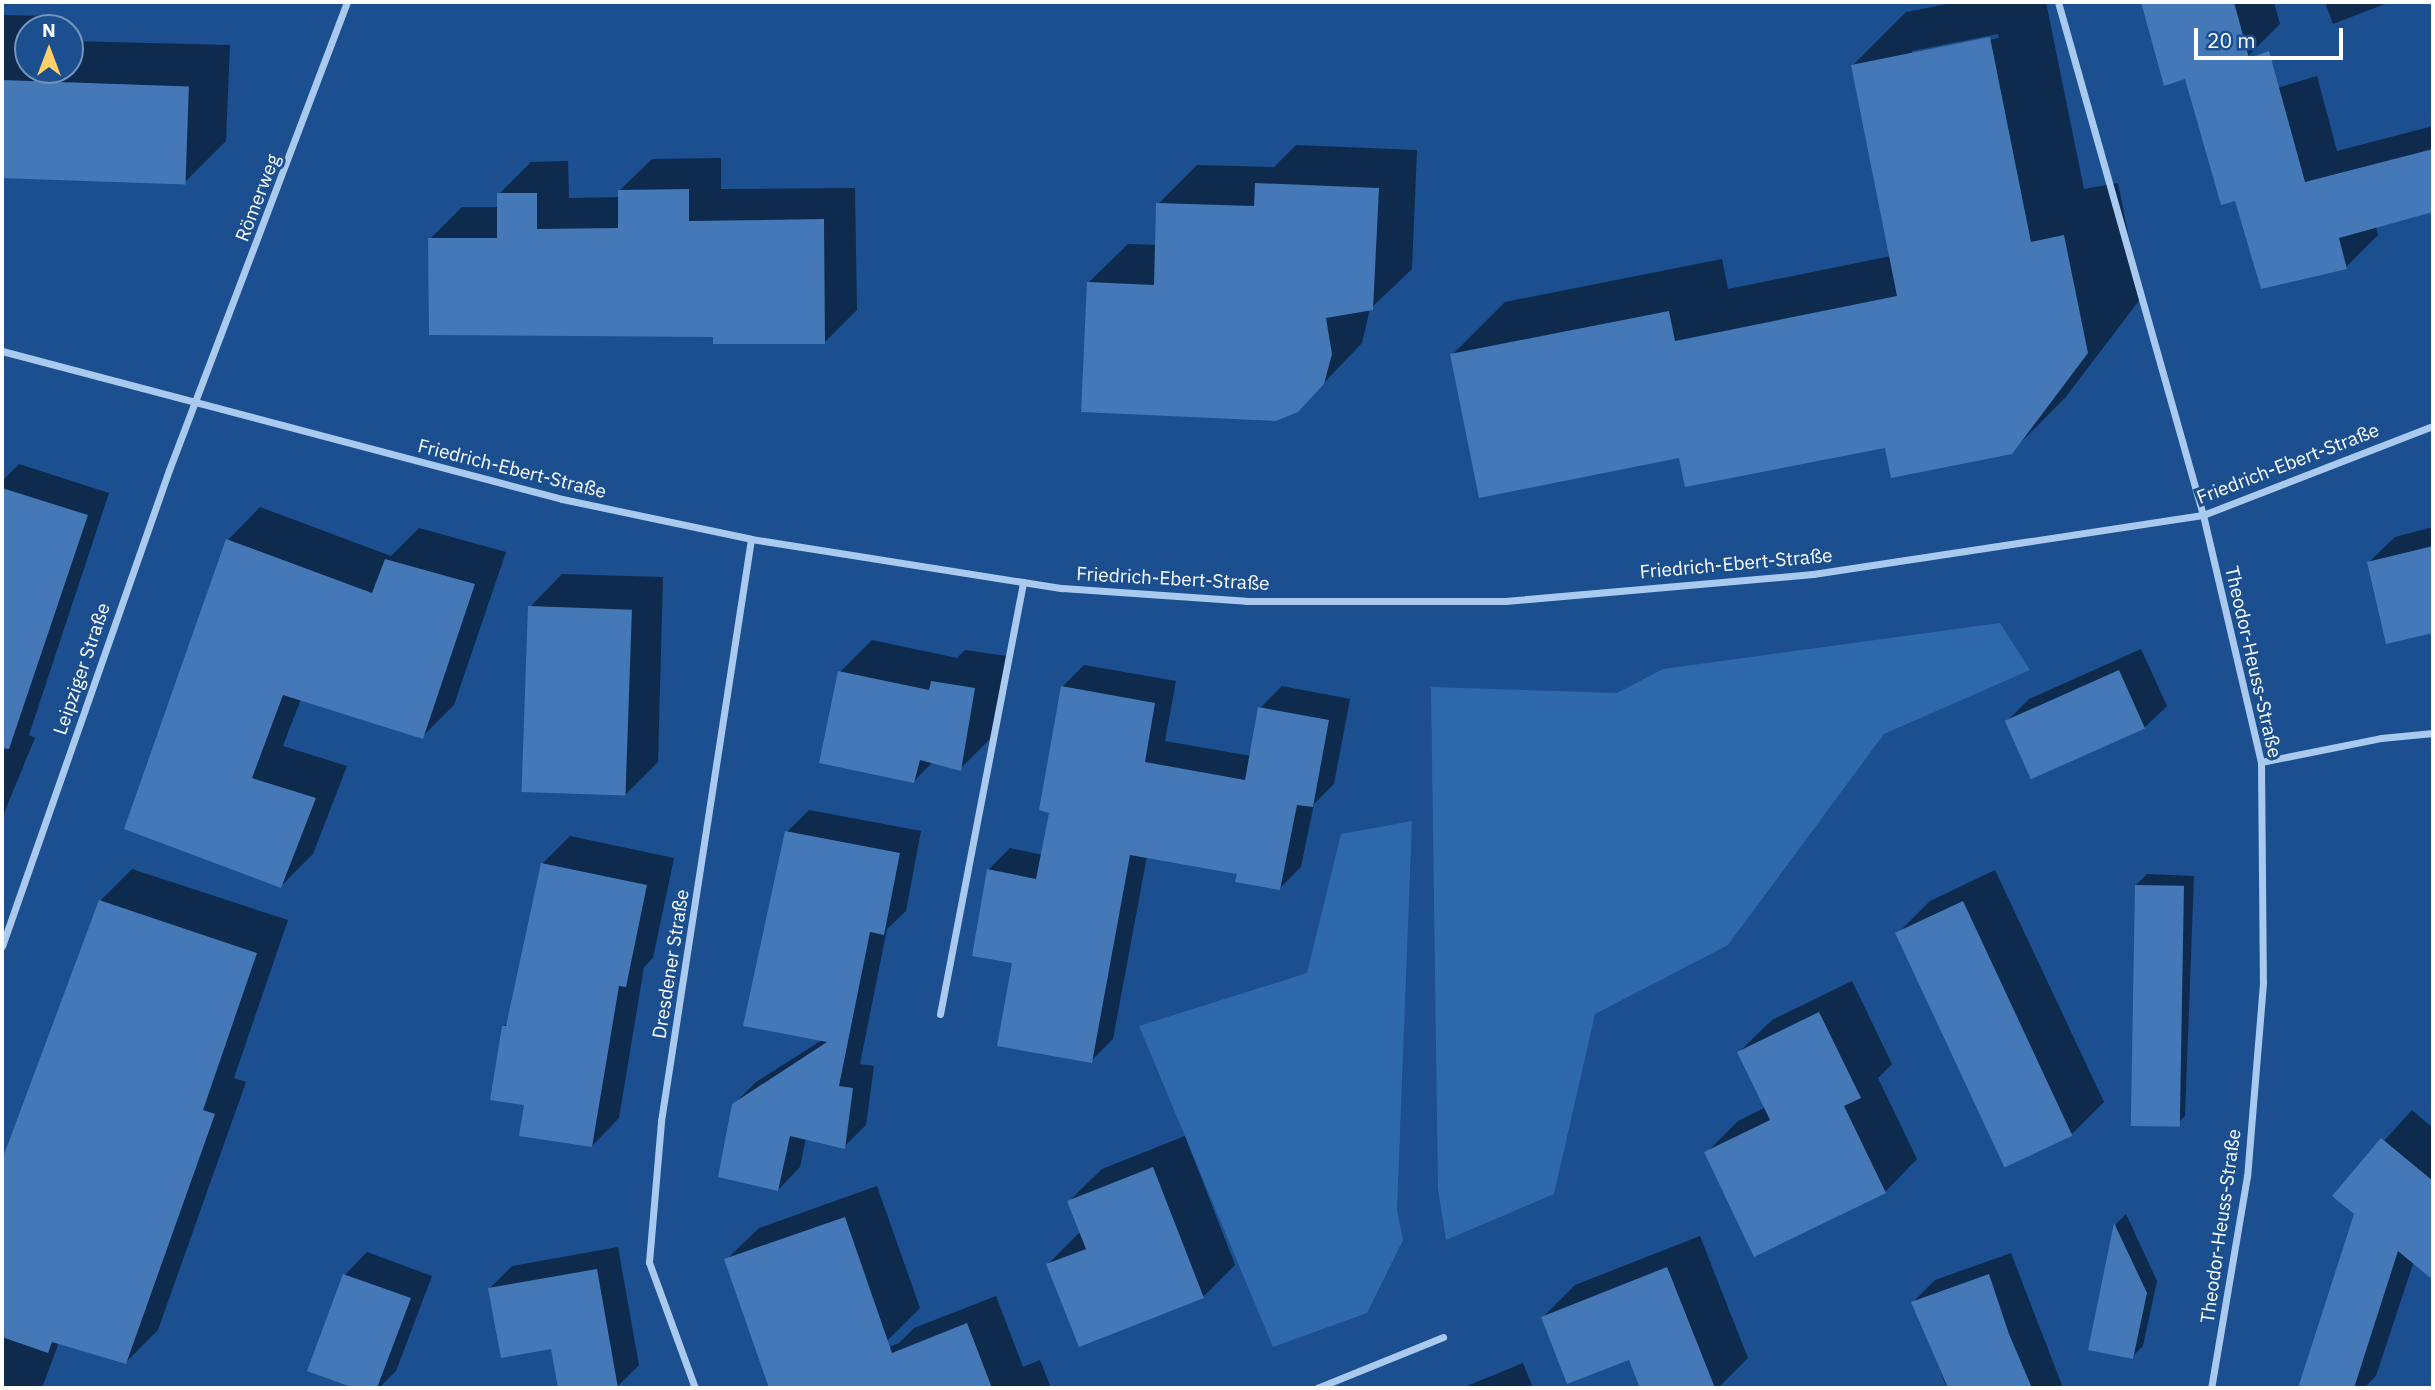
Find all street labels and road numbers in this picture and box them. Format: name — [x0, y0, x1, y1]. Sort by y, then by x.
street label: Römerweg — [231, 151, 285, 245]
street label: Friedrich-Ebert-Straße — [2194, 419, 2382, 509]
street label: Friedrich-Ebert-Straße — [415, 435, 609, 503]
street label: Friedrich-Ebert-Straße — [1639, 544, 1833, 584]
street label: Friedrich-Ebert-Straße — [1076, 563, 1270, 595]
street label: Theodor-Heuss-Straße — [2220, 564, 2286, 760]
street label: Leipziger Straße — [49, 600, 115, 738]
street label: Dresdener Straße — [648, 888, 694, 1040]
street label: Theodor-Heuss-Straße — [2196, 1127, 2246, 1325]

